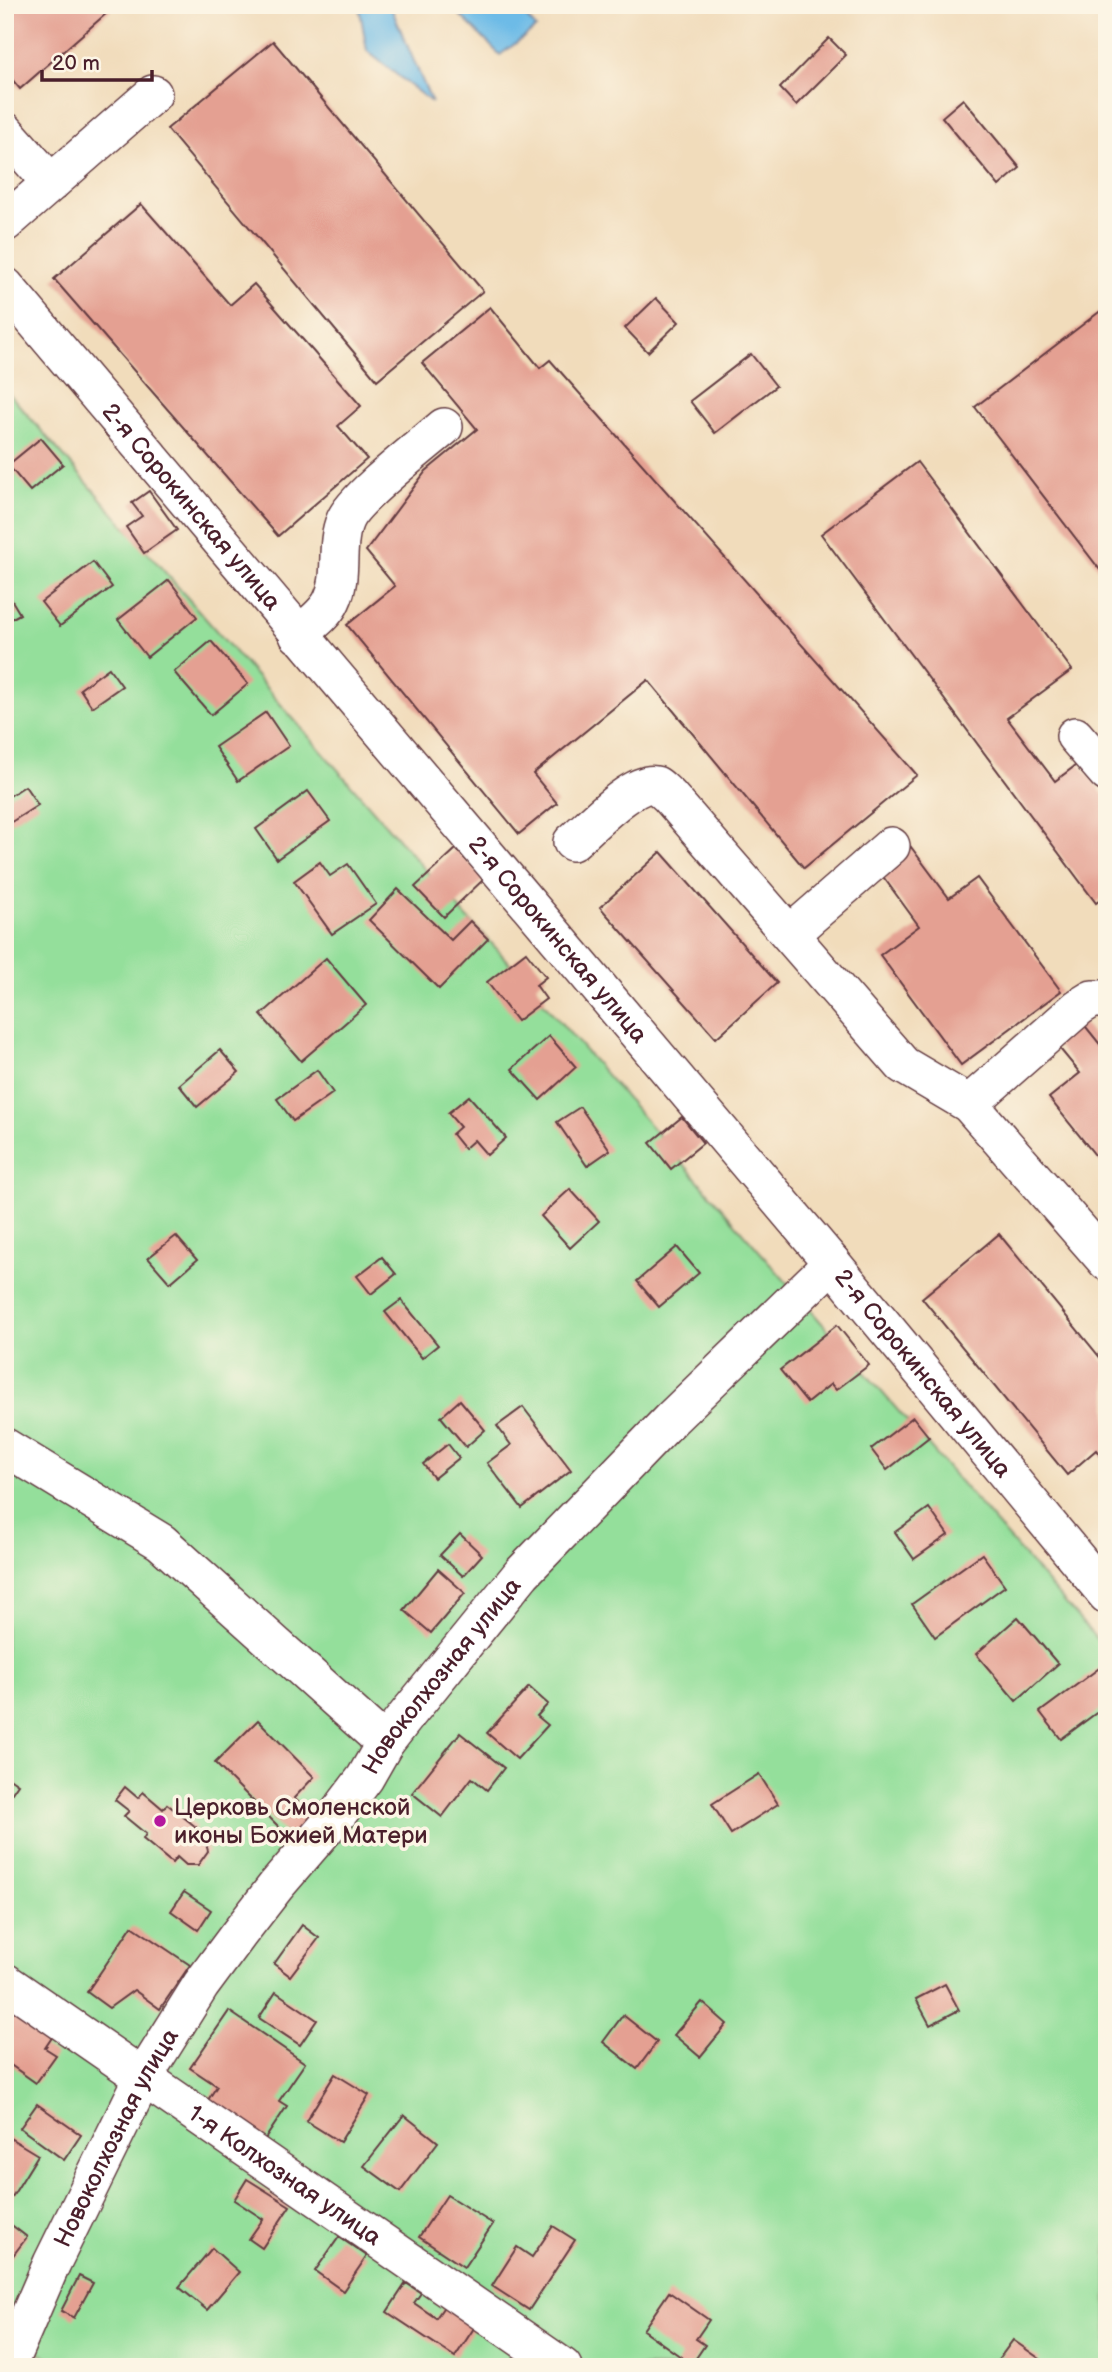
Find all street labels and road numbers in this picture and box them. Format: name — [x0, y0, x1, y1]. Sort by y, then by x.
street label: 2-я Сорокинская улица — [96, 398, 287, 616]
street label: 2-я Сорокинская улица — [462, 830, 653, 1049]
street label: 2-я Сорокинская улица — [828, 1263, 1018, 1484]
street label: Новоколхозная улица — [356, 1572, 527, 1780]
street label: Новоколхозная улица — [48, 2023, 185, 2252]
street label: 1-я Колхозная улица — [183, 2099, 387, 2252]

